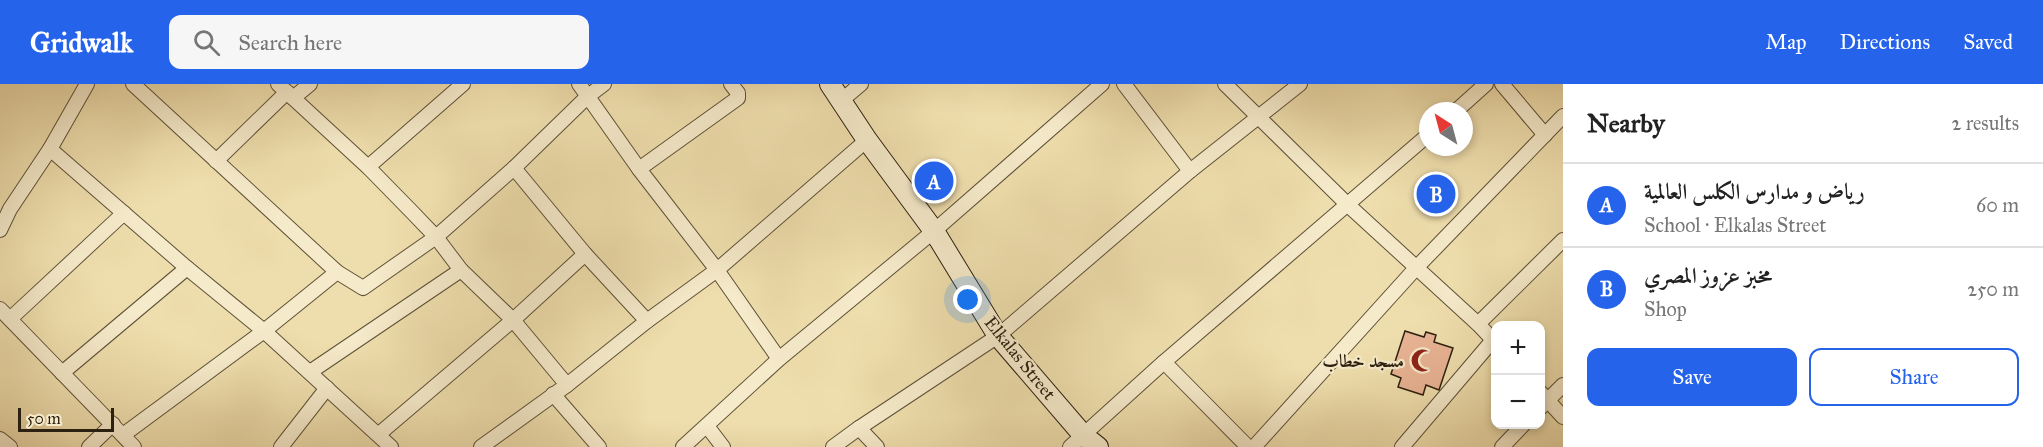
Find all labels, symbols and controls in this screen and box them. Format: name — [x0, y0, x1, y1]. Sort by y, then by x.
search box — [169, 15, 589, 69]
text: Gridwalk — [30, 25, 133, 60]
icon: search — [190, 26, 223, 59]
text: Search here — [238, 29, 342, 56]
text: Map — [1766, 29, 1807, 55]
text: Directions — [1840, 29, 1930, 55]
text: Saved — [1963, 29, 2013, 55]
north arrow — [1419, 102, 1473, 156]
text: Nearby — [1587, 107, 1665, 139]
text: 2 results — [1951, 111, 2019, 135]
pin: A — [914, 158, 954, 204]
pin: B — [1416, 172, 1456, 216]
text: رياض و مدارس الكلس العالمية — [1644, 178, 1865, 205]
text: A — [1600, 193, 1613, 217]
text: 60 m — [1976, 193, 2019, 217]
text: School · Elkalas Street — [1644, 213, 1826, 237]
text: مخبز عزوز المصري — [1644, 262, 1772, 289]
text: B — [1600, 277, 1613, 301]
text: 250 m — [1967, 277, 2019, 301]
your location — [953, 285, 982, 314]
text: Shop — [1644, 297, 1687, 321]
street label: Elkalas Street — [980, 312, 1061, 405]
map controls — [1491, 321, 1545, 429]
button: + — [1491, 321, 1545, 375]
mosque icon: مسجد خطاب — [1409, 348, 1435, 374]
button: Save — [1587, 348, 1797, 406]
button: Share — [1809, 348, 2019, 406]
place label: مسجد خطاب — [1322, 350, 1404, 372]
button: − — [1491, 375, 1545, 429]
scale bar — [18, 405, 114, 432]
text: 50 m — [27, 409, 61, 428]

